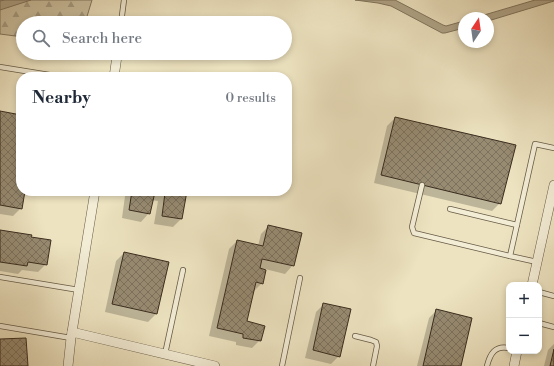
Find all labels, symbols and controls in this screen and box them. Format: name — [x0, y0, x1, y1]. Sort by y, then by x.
north arrow — [458, 12, 494, 48]
search box — [16, 16, 292, 60]
icon: search — [30, 27, 52, 49]
text: Search here — [62, 29, 142, 48]
text: Nearby — [32, 87, 91, 109]
text: 0 results — [225, 90, 276, 106]
map controls — [506, 282, 542, 354]
button: + — [506, 282, 542, 318]
button: − — [506, 318, 542, 354]

